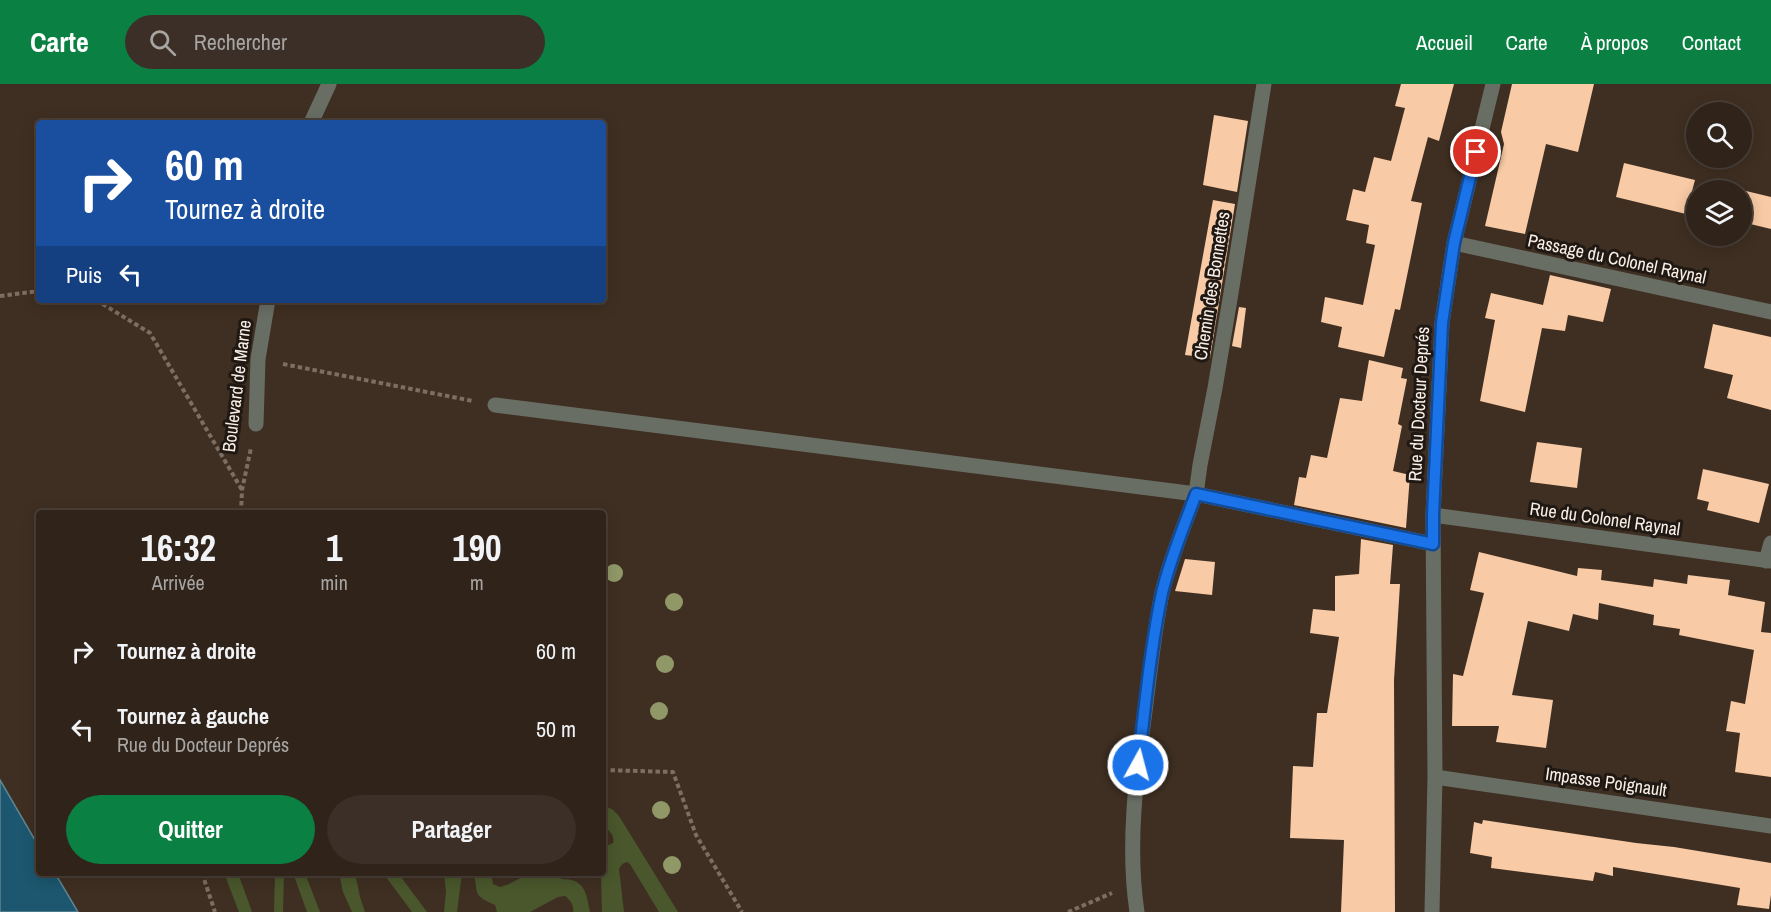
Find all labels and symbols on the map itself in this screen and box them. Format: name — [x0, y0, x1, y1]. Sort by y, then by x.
pin — [1450, 126, 1501, 177]
street label: Chemin des Bonnettes — [1187, 210, 1236, 362]
street label: Passage du Colonel Raynal — [1525, 227, 1709, 290]
street label: Boulevard de Marne — [216, 318, 257, 453]
street label: Rue du Docteur Deprés — [1402, 326, 1435, 482]
street label: Rue du Colonel Raynal — [1528, 496, 1682, 541]
position arrow — [1106, 733, 1170, 797]
street label: Impasse Poignault — [1544, 761, 1668, 802]

